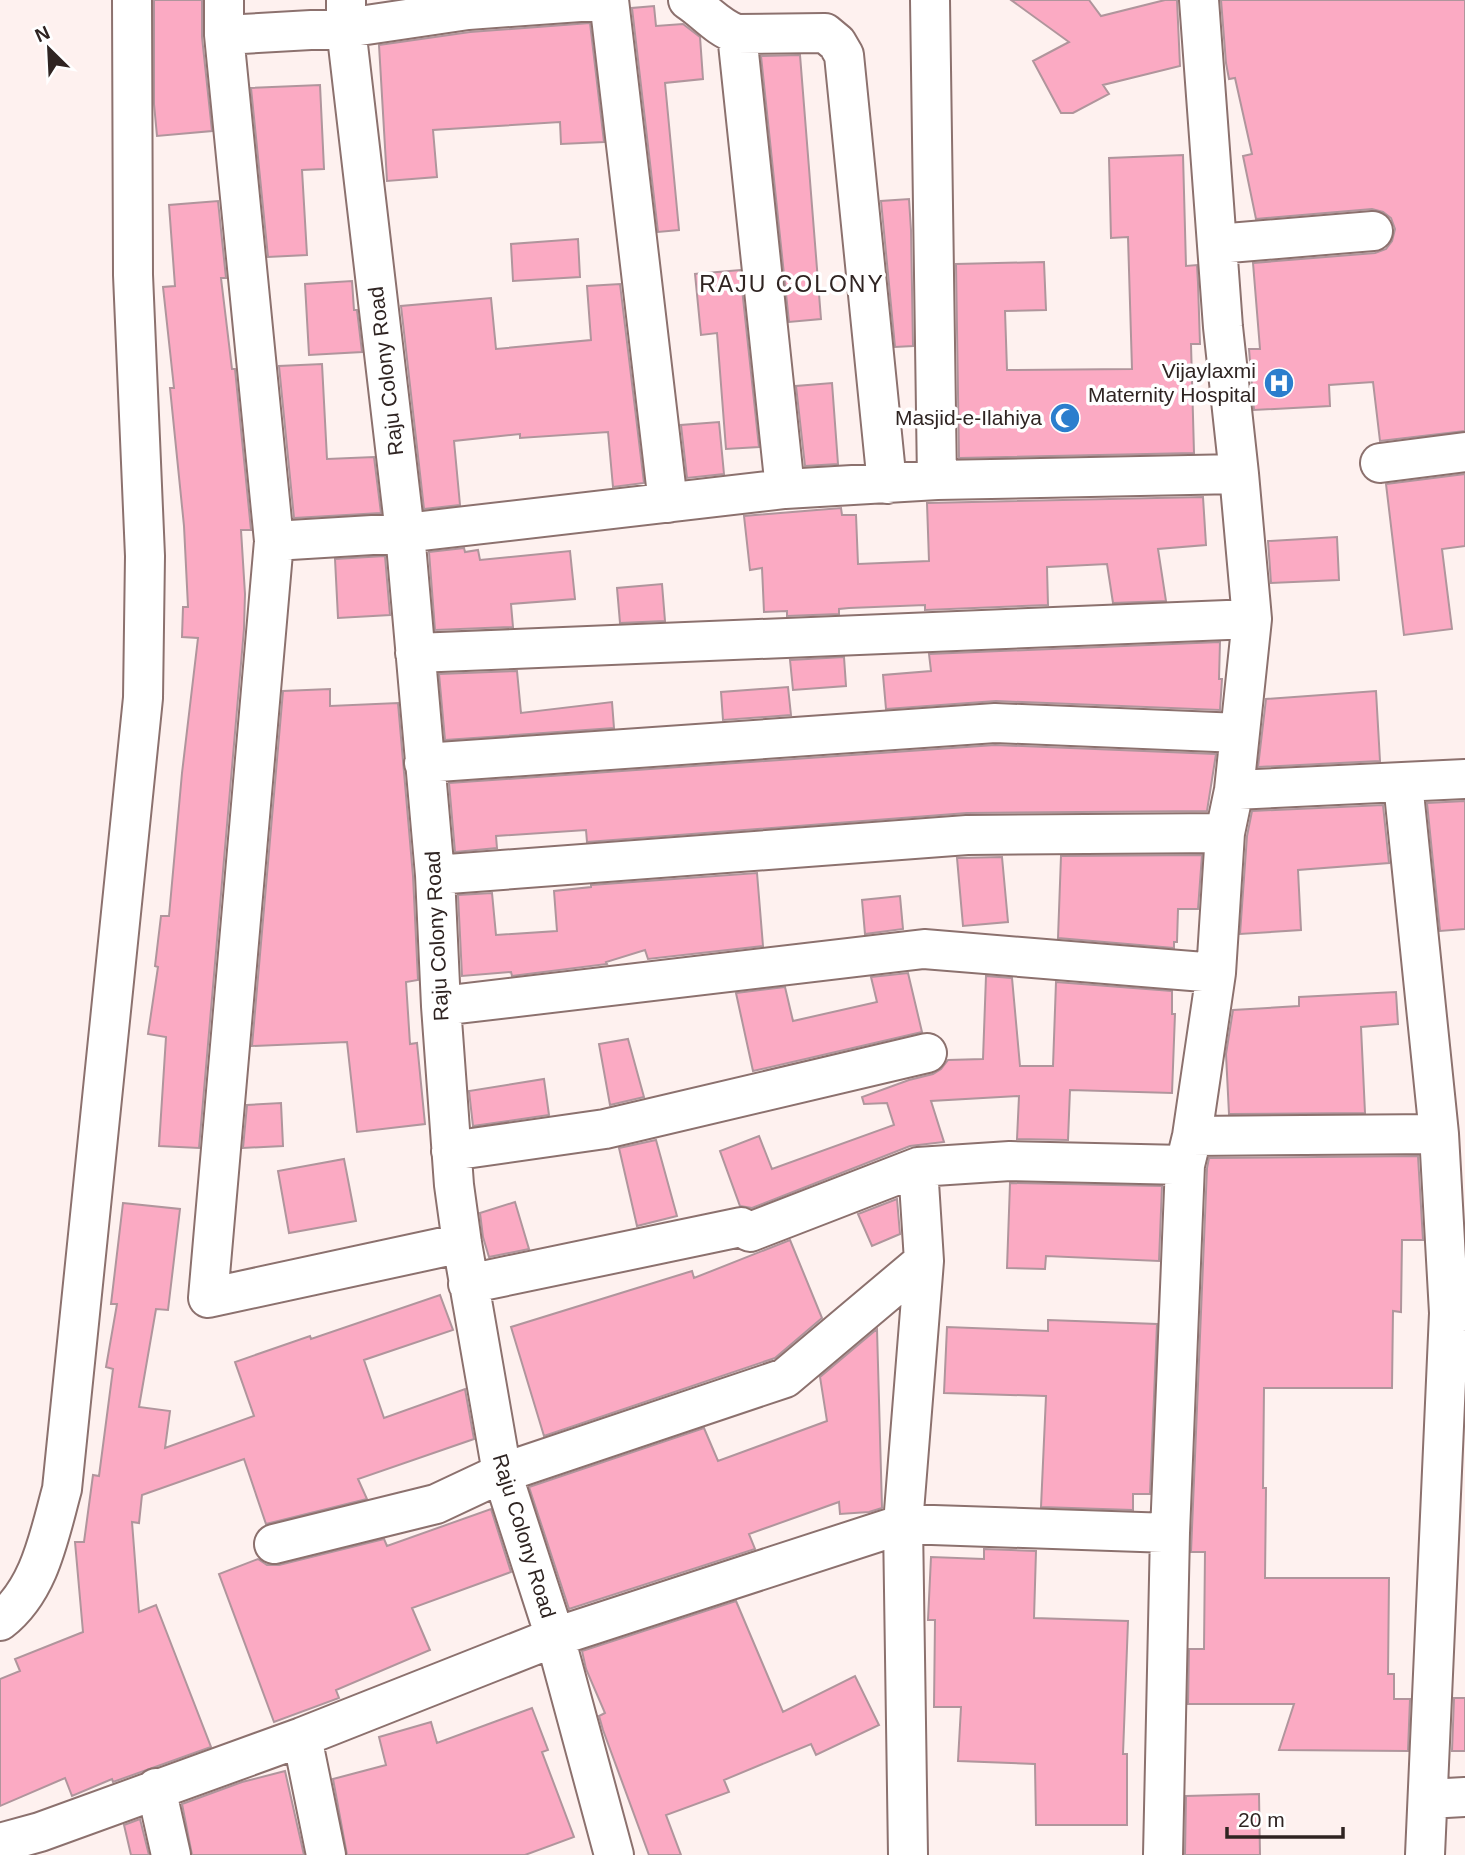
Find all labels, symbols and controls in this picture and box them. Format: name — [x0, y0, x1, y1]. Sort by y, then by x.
north arrow — [14, 14, 84, 84]
text: N — [32, 22, 53, 46]
district label: RAJU COLONY — [699, 271, 885, 297]
street label: Raju Colony Road — [364, 285, 407, 457]
place label: Vijaylaxmi Maternity Hospital — [1088, 359, 1256, 406]
hospital icon: Vijaylaxmi Maternity Hospital — [1262, 366, 1296, 400]
mosque icon: Masjid-e-Ilahiya — [1048, 401, 1082, 435]
place label: Masjid-e-Ilahiya — [895, 406, 1042, 429]
street label: Raju Colony Road — [421, 850, 452, 1022]
street label: Raju Colony Road — [489, 1451, 560, 1621]
scale bar — [1227, 1796, 1342, 1840]
text: 20 m — [1238, 1808, 1285, 1831]

